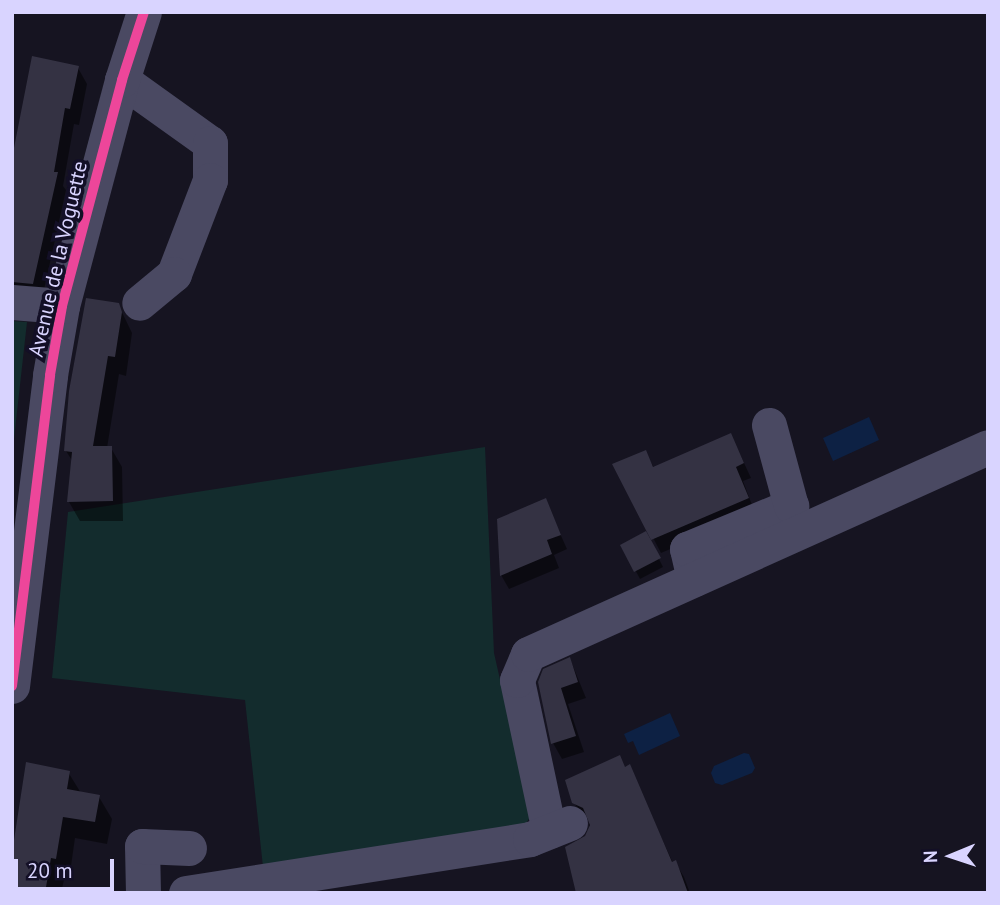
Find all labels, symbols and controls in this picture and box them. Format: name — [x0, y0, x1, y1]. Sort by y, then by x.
street label: Avenue de la Voguette — [23, 158, 93, 360]
north arrow — [916, 821, 986, 891]
scale bar — [18, 846, 117, 890]
text: N — [918, 850, 942, 863]
text: 20 m — [27, 857, 73, 884]

